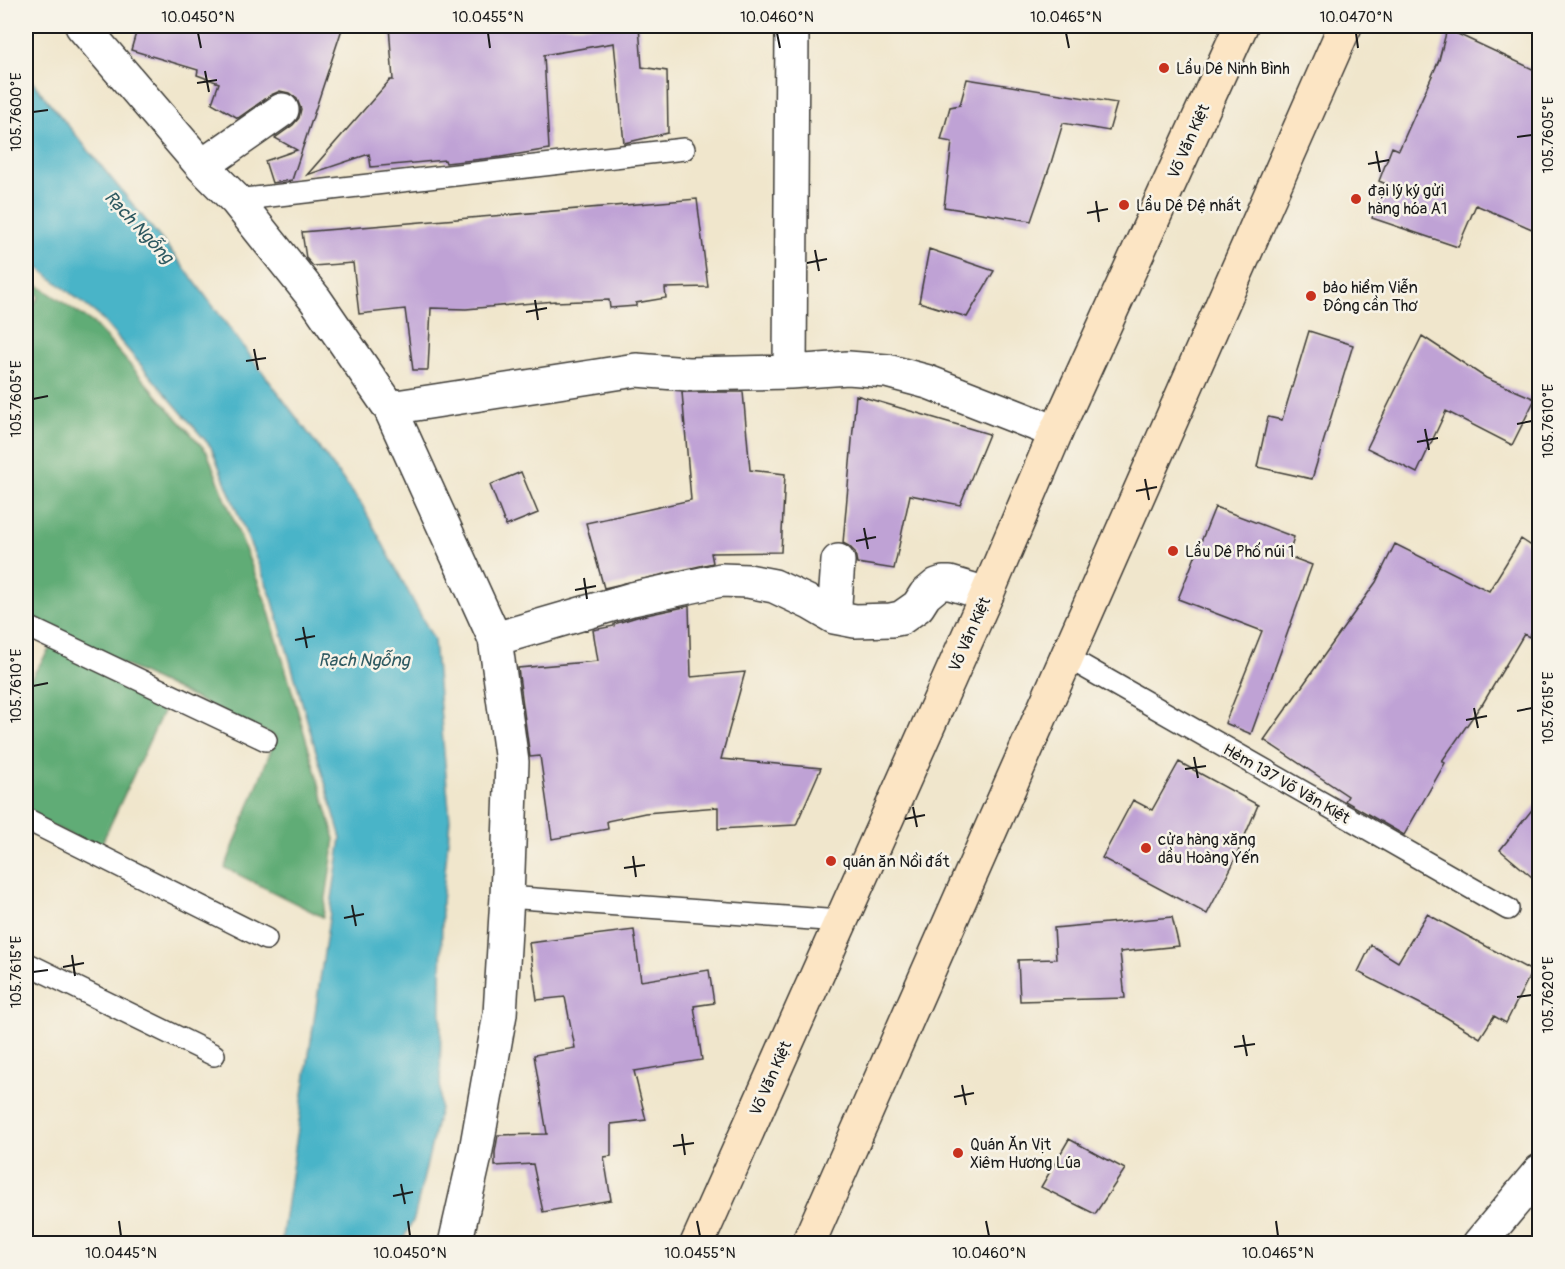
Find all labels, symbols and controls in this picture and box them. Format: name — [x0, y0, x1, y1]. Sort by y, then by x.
text: 10.0450°N — [161, 8, 235, 27]
text: 10.0455°N — [452, 8, 524, 27]
text: 10.0460°N — [740, 8, 814, 27]
text: 10.0465°N — [1030, 8, 1102, 27]
text: 10.0470°N — [1319, 8, 1393, 27]
place label: Lẩu Dê Ninh Bình — [1176, 58, 1290, 79]
marker: Lẩu Dê Ninh Bình — [1157, 61, 1171, 75]
text: 105.7600°E — [7, 72, 26, 152]
text: 105.7605°E — [1539, 96, 1558, 173]
street label: Võ Văn Kiệt — [1164, 100, 1214, 182]
place label: đại lý ký gửi hàng hóa A1 — [1368, 181, 1447, 219]
water label: Rạch Ngỗng — [99, 186, 179, 270]
marker: đại lý ký gửi hàng hóa A1 — [1349, 192, 1363, 206]
place label: Lẩu Dê Đệ nhất — [1136, 195, 1241, 216]
marker: Lẩu Dê Đệ nhất — [1117, 198, 1131, 212]
place label: bảo hiểm Viễn Đông cần Thơ — [1323, 278, 1418, 316]
marker: bảo hiểm Viễn Đông cần Thơ — [1304, 289, 1318, 303]
text: 105.7605°E — [7, 360, 26, 437]
text: 105.7610°E — [1539, 383, 1558, 458]
place label: Lẩu Dê Phố núi 1 — [1185, 541, 1294, 562]
marker: Lẩu Dê Phố núi 1 — [1166, 544, 1180, 558]
street label: Võ Văn Kiệt — [945, 593, 995, 675]
text: 105.7610°E — [7, 648, 26, 723]
water label: Rạch Ngỗng — [318, 649, 412, 672]
text: 105.7615°E — [1539, 672, 1558, 744]
street label: Hẻm 137 Võ Văn Kiệt — [1220, 739, 1354, 829]
place label: cửa hàng xăng dầu Hoàng Yến — [1158, 830, 1259, 868]
marker: cửa hàng xăng dầu Hoàng Yến — [1139, 841, 1153, 855]
place label: quán ăn Nồi đất — [843, 852, 950, 872]
marker: quán ăn Nồi đất — [824, 854, 838, 868]
text: 105.7615°E — [7, 936, 26, 1008]
text: 105.7620°E — [1539, 956, 1558, 1034]
street label: Võ Văn Kiệt — [746, 1037, 796, 1119]
place label: Quán Ăn Vịt Xiêm Hương Lúa — [970, 1135, 1081, 1173]
marker: Quán Ăn Vịt Xiêm Hương Lúa — [951, 1146, 965, 1160]
text: 10.0445°N — [85, 1244, 157, 1263]
text: 10.0450°N — [373, 1244, 447, 1263]
text: 10.0455°N — [664, 1244, 736, 1263]
text: 10.0460°N — [952, 1244, 1026, 1263]
text: 10.0465°N — [1242, 1244, 1314, 1263]

